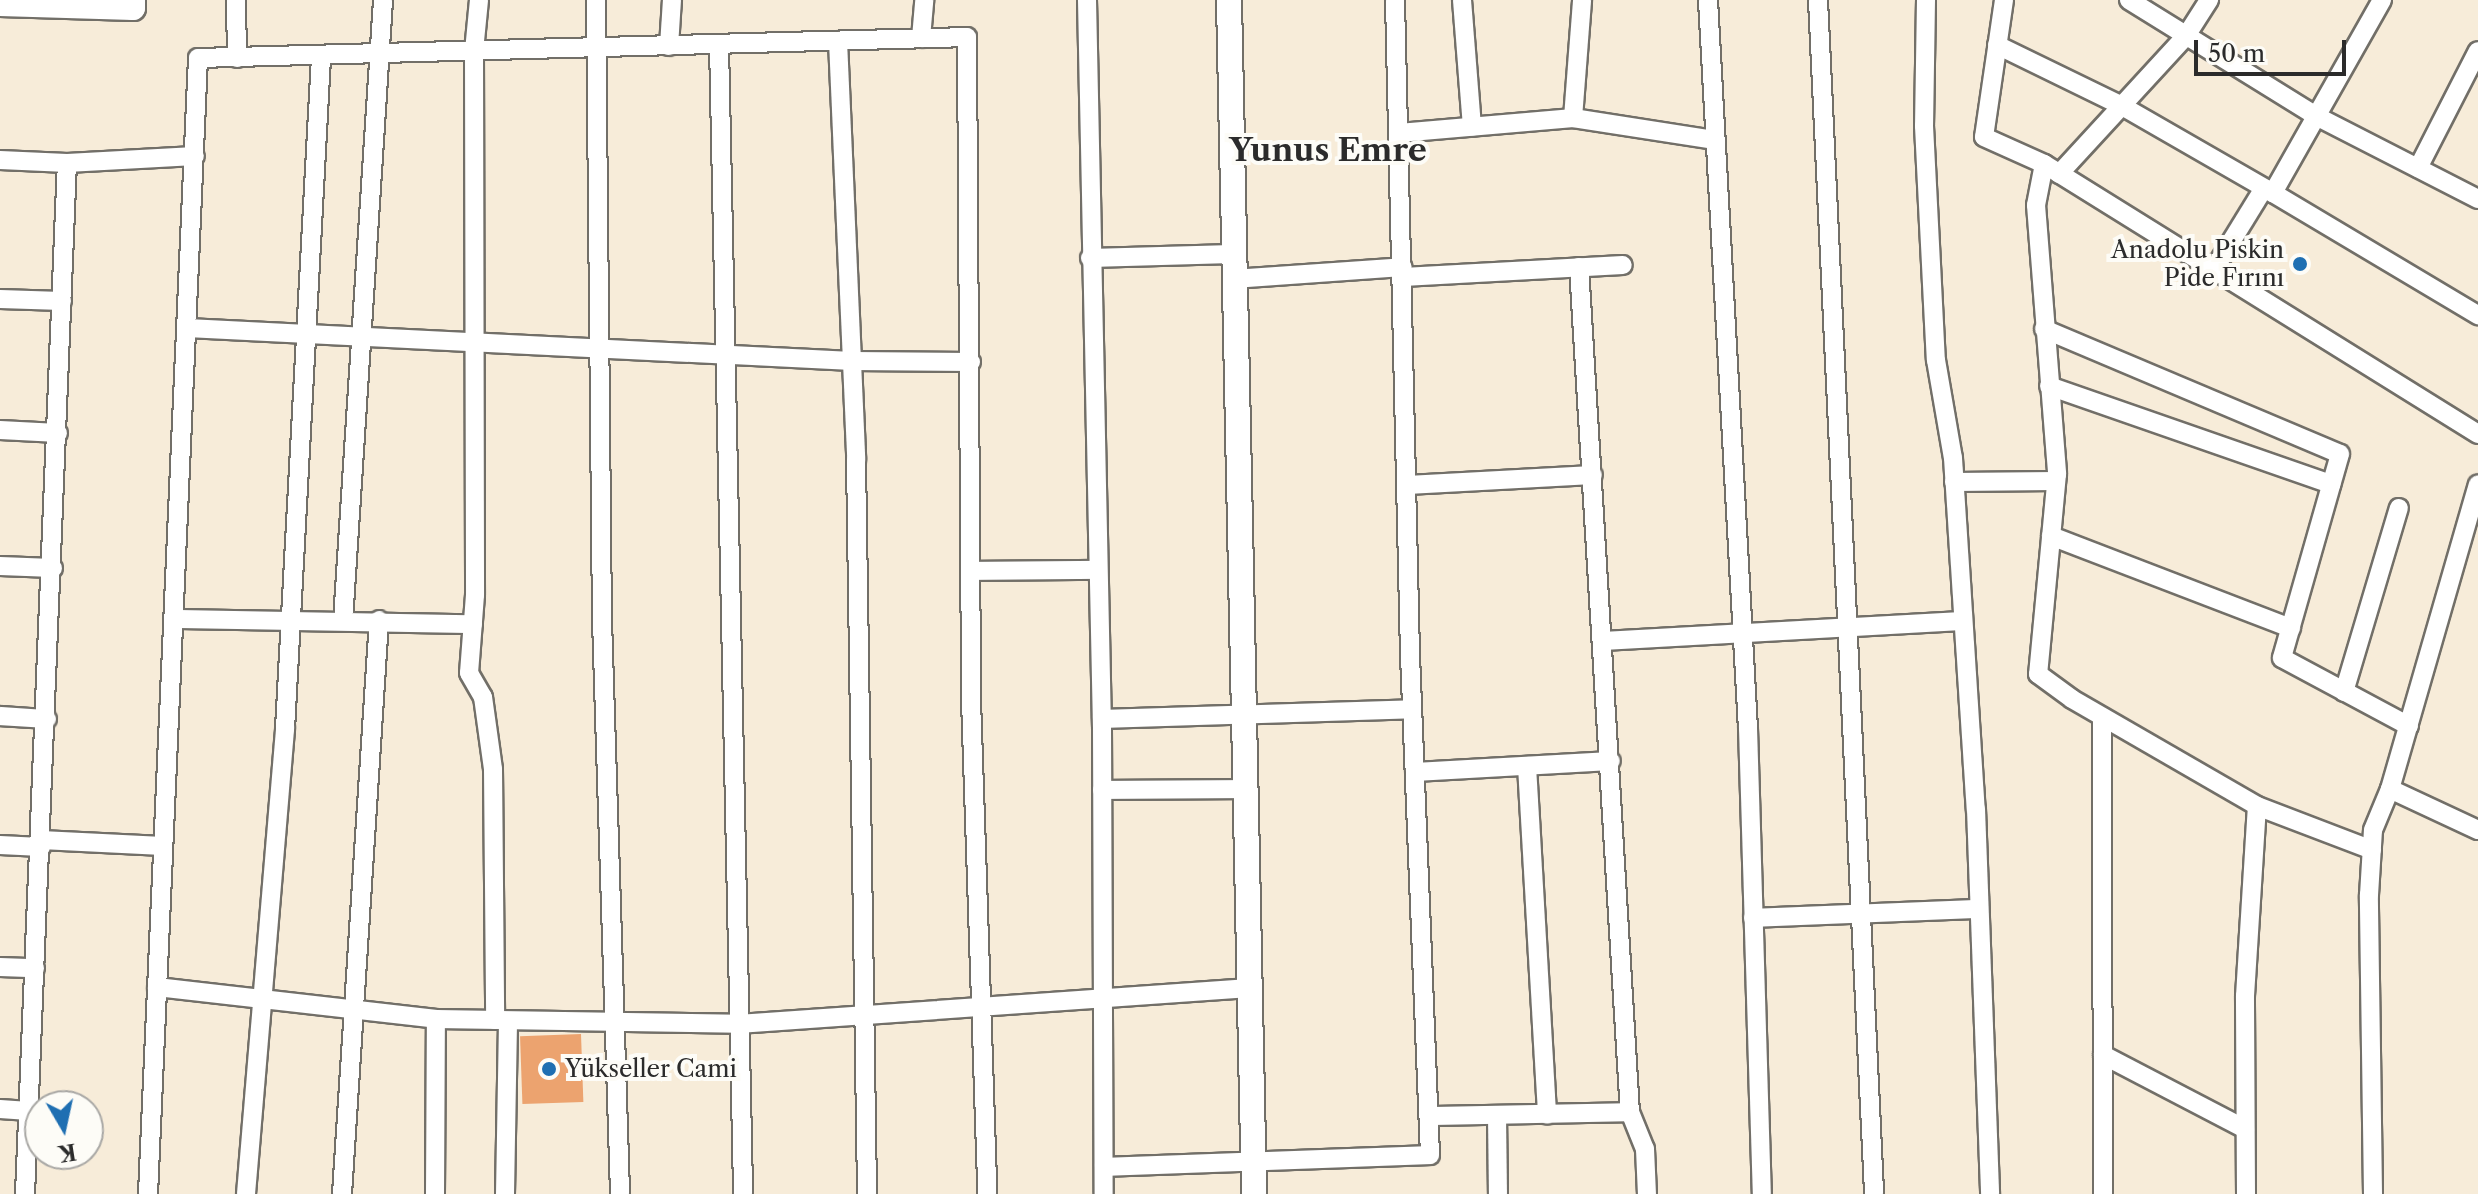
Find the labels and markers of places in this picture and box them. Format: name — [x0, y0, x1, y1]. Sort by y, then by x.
place label: Anadolu Piskin Pide Fırını — [2111, 236, 2284, 292]
marker: Anadolu Piskin Pide Fırını — [2291, 255, 2309, 273]
place label: Yükseller Cami — [565, 1055, 737, 1083]
marker: Yükseller Cami — [540, 1060, 558, 1078]

